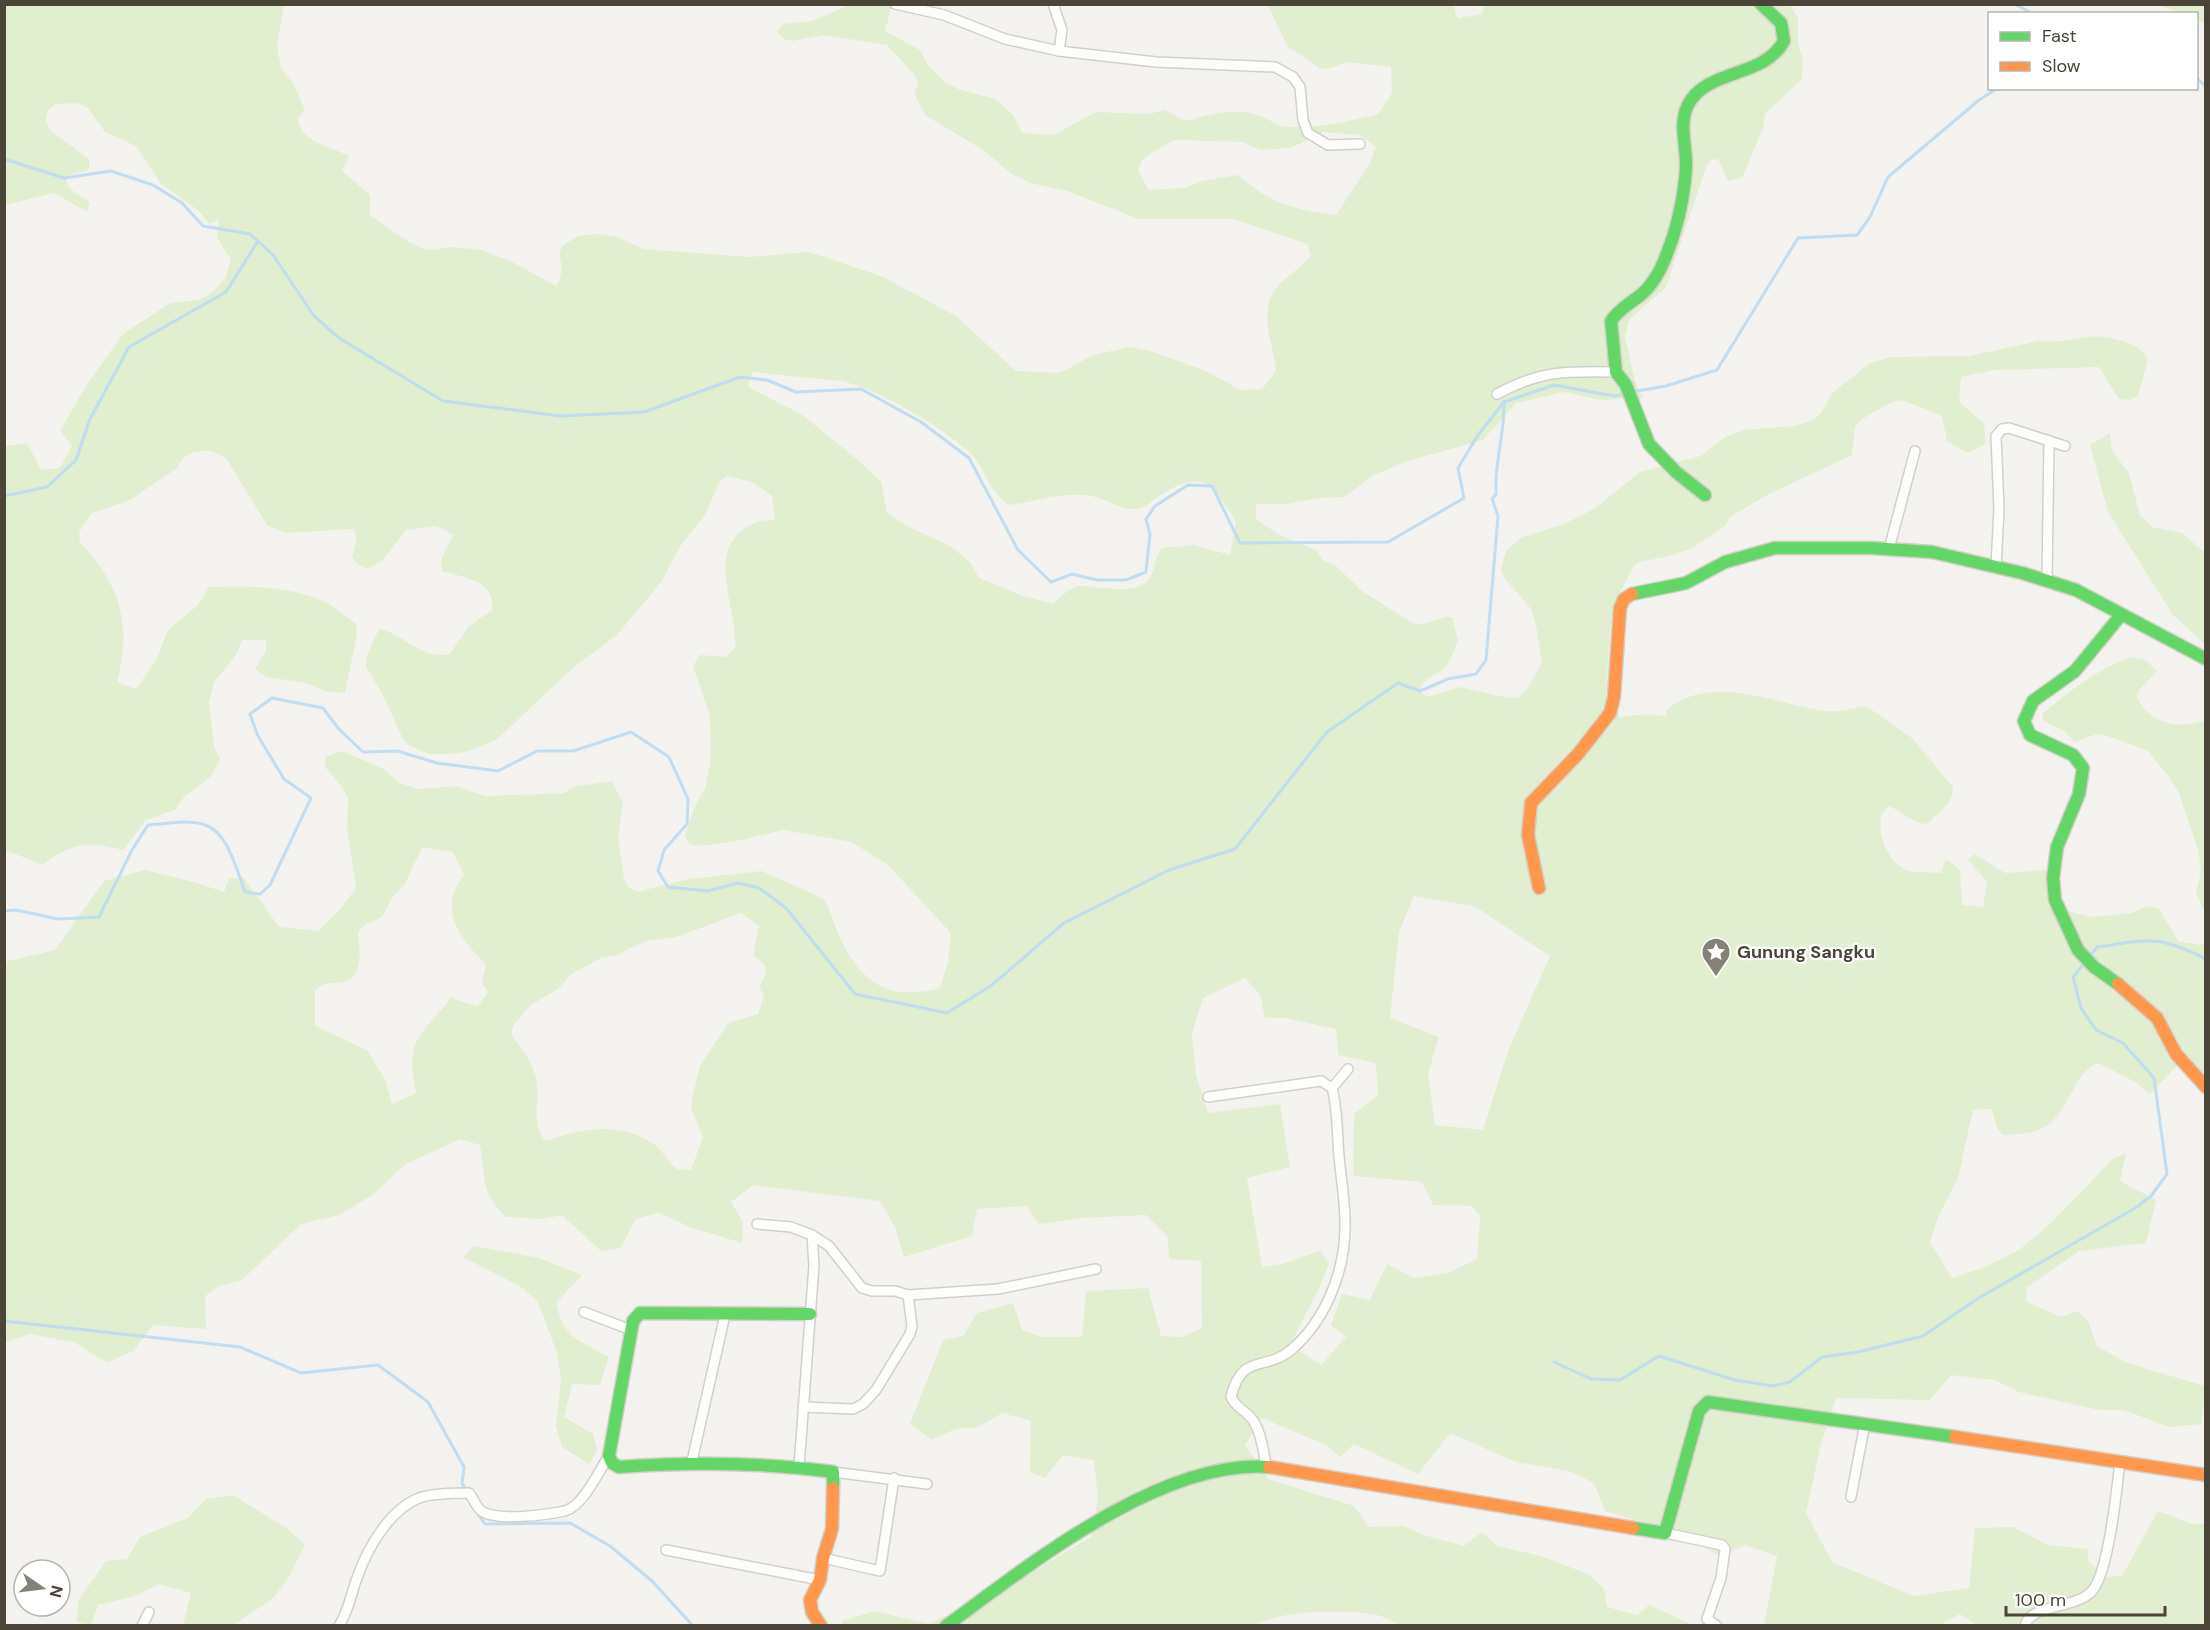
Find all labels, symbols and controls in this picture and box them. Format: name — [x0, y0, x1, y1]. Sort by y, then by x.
legend — [1988, 12, 2198, 90]
text: Fast — [2042, 24, 2077, 48]
text: Slow — [2042, 54, 2081, 78]
place icon: Gunung Sangku — [1700, 936, 1732, 978]
place label: Gunung Sangku — [1737, 940, 1875, 964]
north arrow — [12, 1558, 72, 1618]
scale bar — [2006, 1579, 2165, 1617]
text: N — [44, 1583, 68, 1600]
text: 100 m — [2015, 1588, 2066, 1612]

